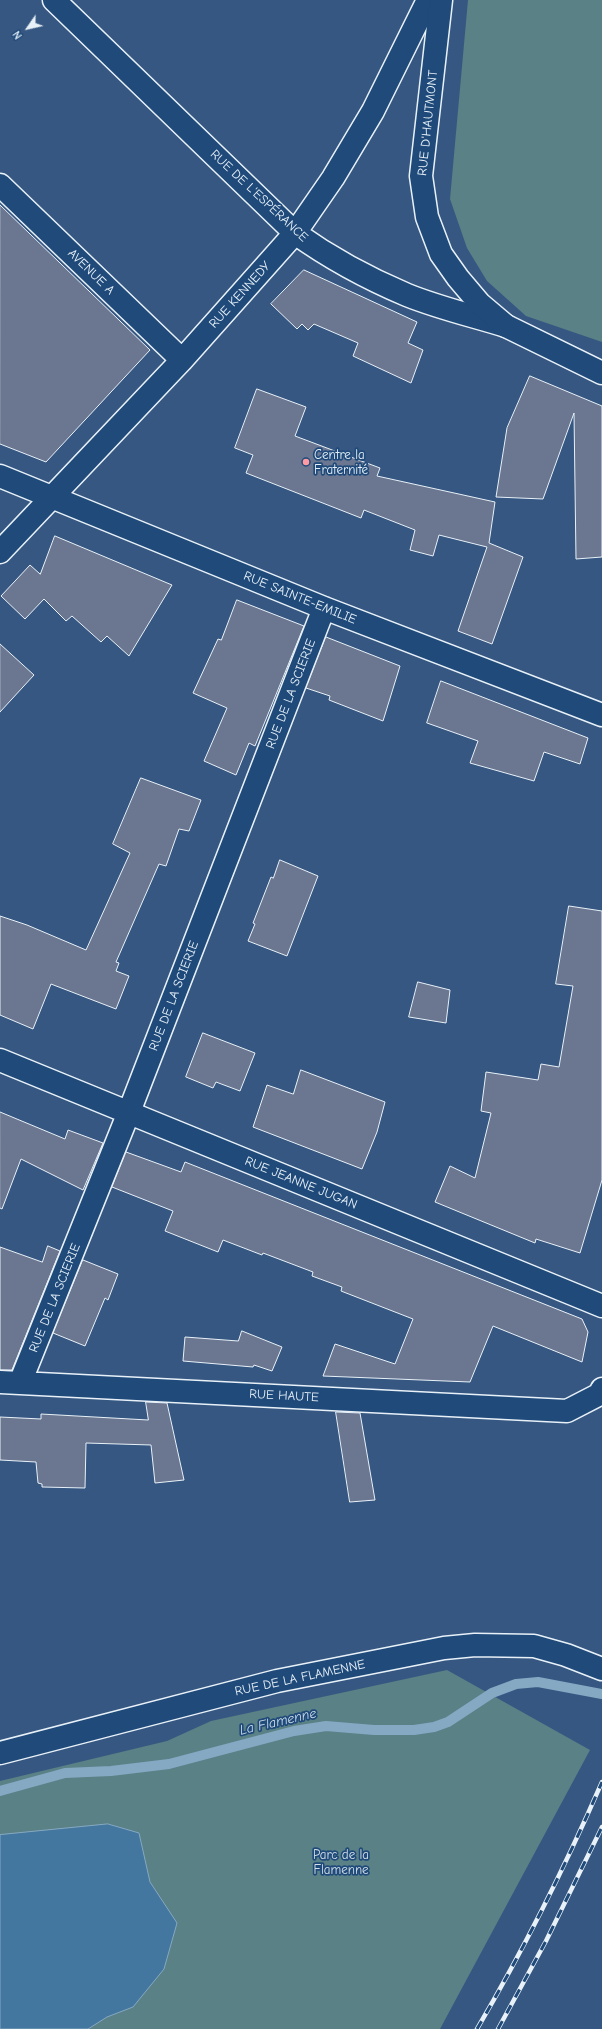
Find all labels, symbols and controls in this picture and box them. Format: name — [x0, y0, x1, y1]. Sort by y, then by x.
north arrow — [8, 8, 48, 48]
text: N — [10, 28, 25, 42]
street label: RUE D'HAUTMONT — [415, 69, 441, 177]
street label: RUE DE L'ESPÉRANCE — [207, 147, 311, 245]
street label: AVENUE A — [64, 246, 118, 298]
street label: RUE KENNEDY — [206, 258, 274, 332]
place label: Centre la Fraternité — [314, 447, 368, 478]
marker: Centre la Fraternité — [301, 457, 311, 467]
street label: RUE SAINTE-EMILIE — [241, 568, 359, 628]
street label: RUE DE LA SCIERIE — [263, 637, 319, 751]
street label: RUE DE LA SCIERIE — [146, 939, 202, 1053]
street label: RUE JEANNE JUGAN — [243, 1153, 359, 1213]
street label: RUE DE LA SCIERIE — [26, 1241, 84, 1355]
street label: RUE HAUTE — [249, 1386, 319, 1406]
street label: RUE DE LA FLAMENNE — [233, 1657, 367, 1699]
water label: La Flamenne — [238, 1705, 318, 1739]
park label: Parc de la Flamenne — [313, 1847, 369, 1878]

